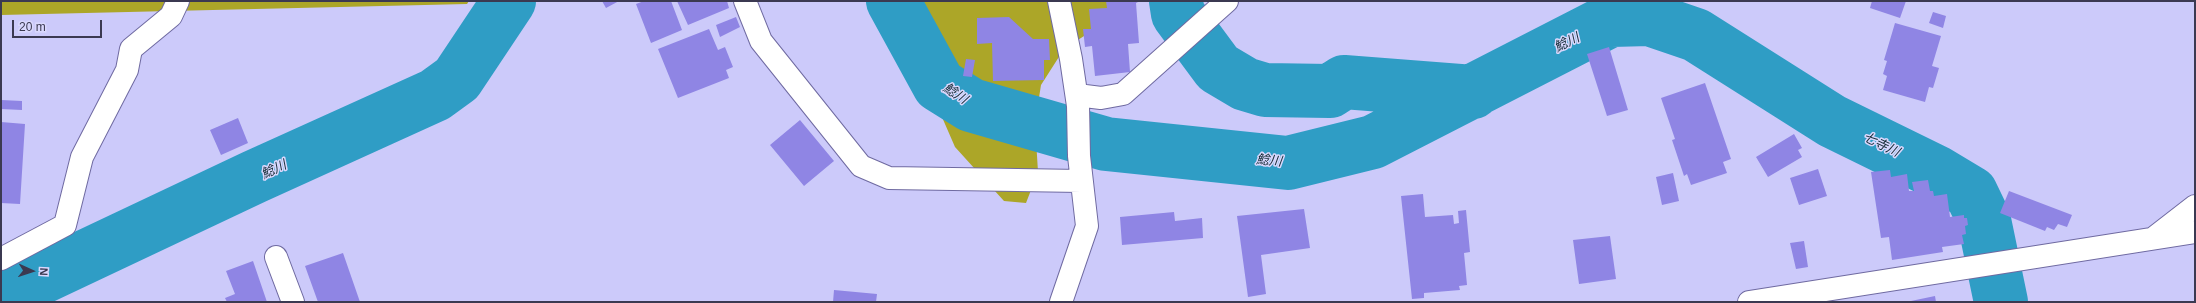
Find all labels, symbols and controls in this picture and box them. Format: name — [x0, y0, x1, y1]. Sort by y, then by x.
scale bar — [14, 12, 104, 38]
text: 20 m — [19, 20, 46, 34]
water label: 鯰川 — [1552, 30, 1582, 56]
water label: 鯰川 — [940, 80, 970, 108]
water label: 七寺川 — [1860, 129, 1902, 161]
water label: 鯰川 — [1255, 152, 1283, 170]
water label: 鯰川 — [259, 157, 289, 183]
north arrow — [12, 251, 52, 291]
text: N — [38, 267, 50, 276]

